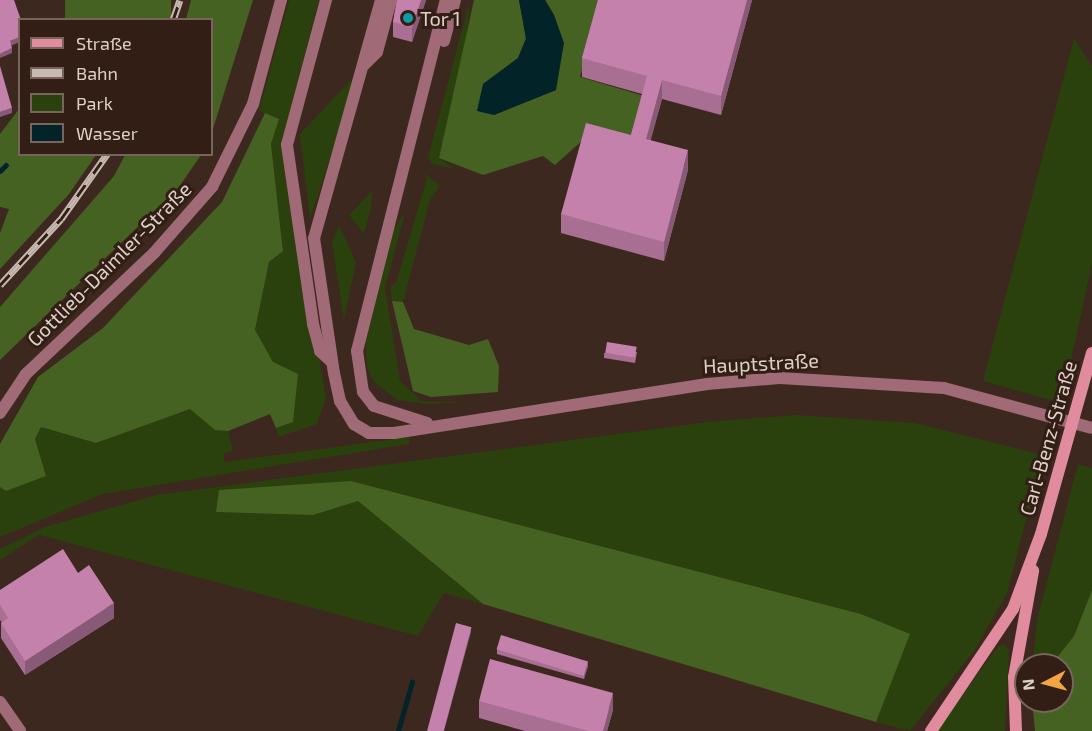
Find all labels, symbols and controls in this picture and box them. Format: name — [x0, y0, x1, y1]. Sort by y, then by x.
place label: Tor 1 — [420, 6, 461, 30]
marker: Tor 1 — [401, 11, 415, 25]
legend — [18, 18, 213, 156]
text: Straße — [76, 32, 132, 54]
text: Bahn — [76, 62, 118, 84]
text: Park — [76, 92, 113, 114]
text: Wasser — [76, 122, 138, 144]
street label: Gottlieb-Daimler-Straße — [22, 177, 196, 351]
street label: Hauptstraße — [702, 348, 820, 378]
street label: Carl-Benz-Straße — [1014, 358, 1082, 518]
north arrow — [1014, 653, 1074, 713]
text: N — [1018, 678, 1038, 691]

